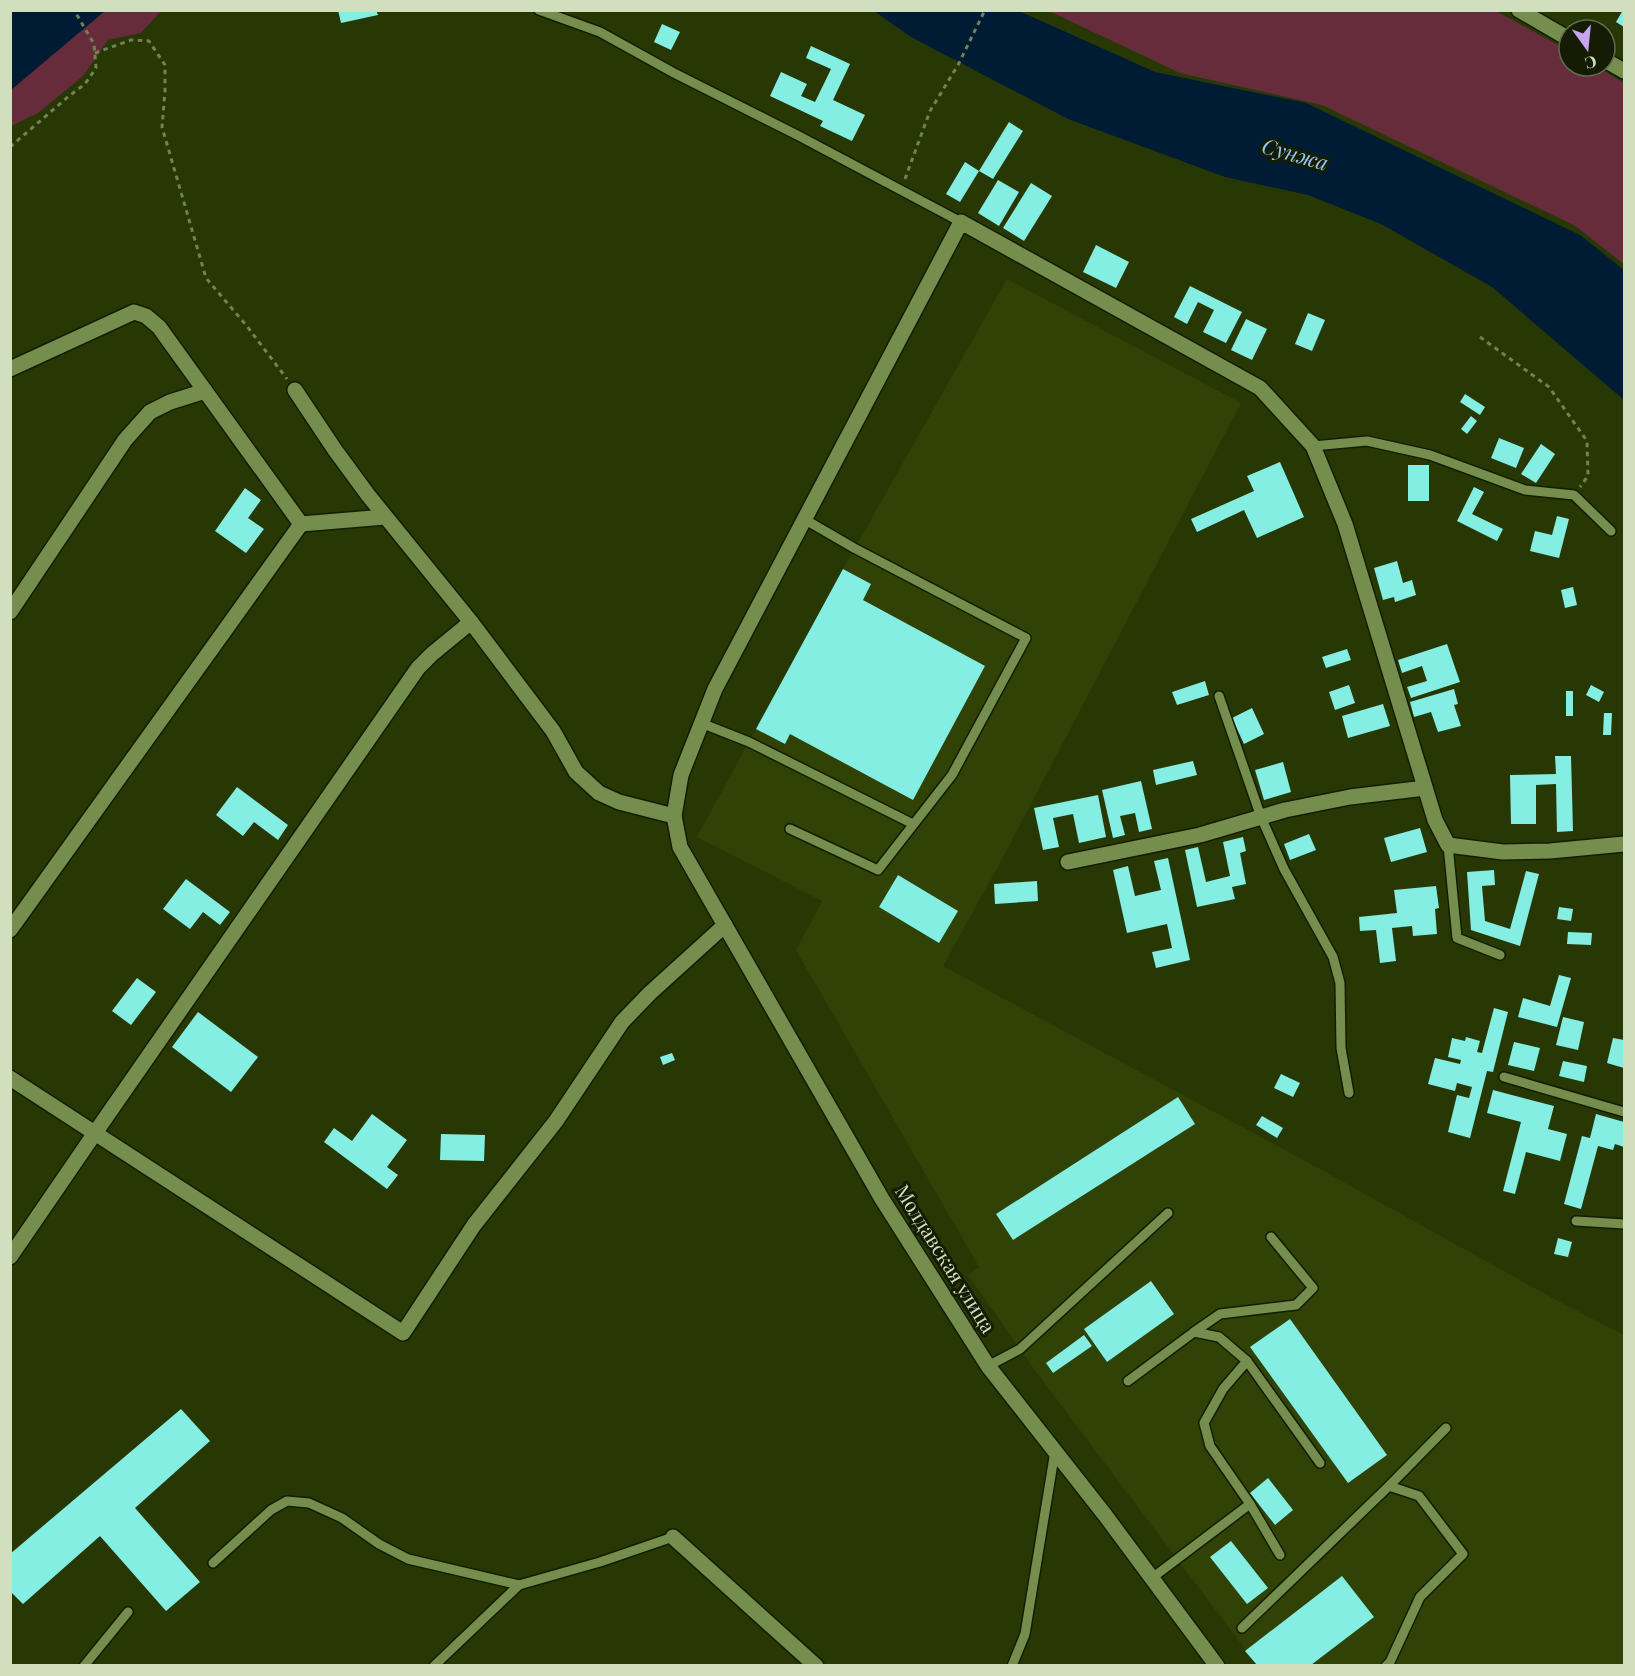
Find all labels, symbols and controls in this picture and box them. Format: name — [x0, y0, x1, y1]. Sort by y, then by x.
north arrow — [1557, 18, 1617, 78]
text: С — [1583, 51, 1599, 75]
water label: Сунжа — [1259, 130, 1332, 176]
street label: Молдавская улица — [890, 1179, 1003, 1338]

